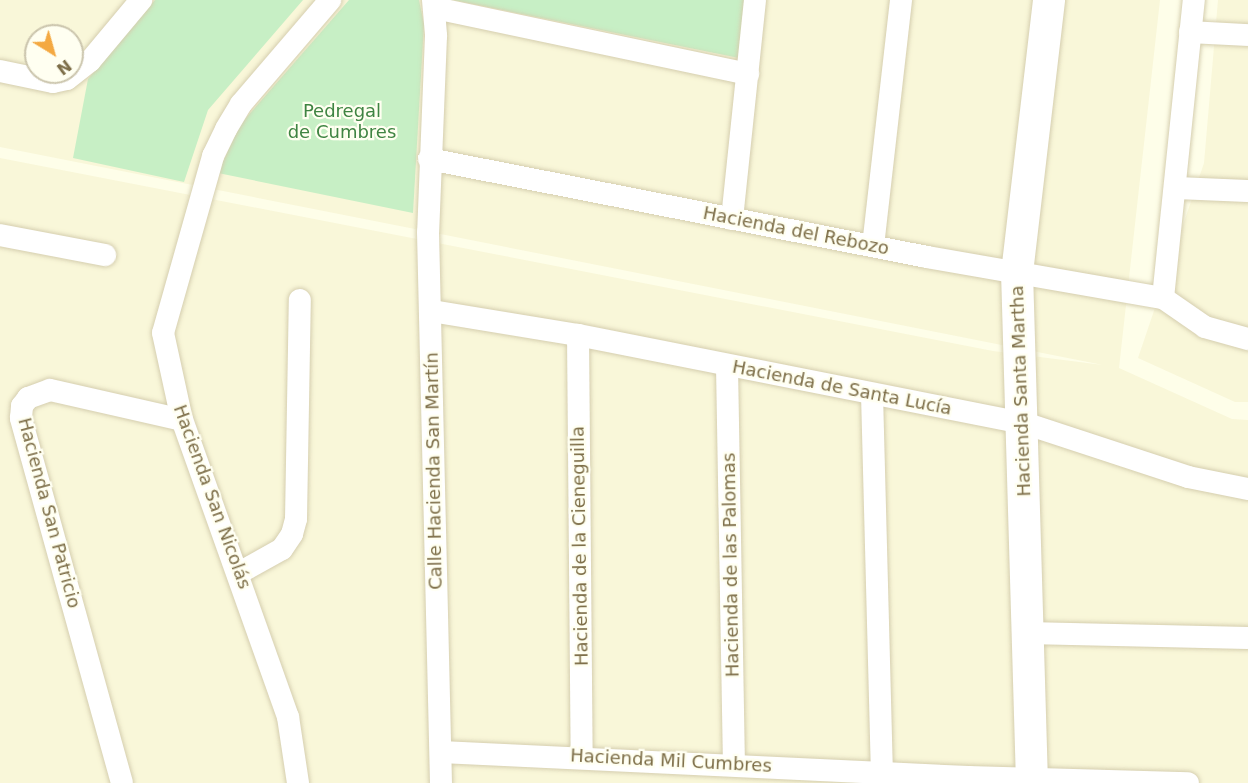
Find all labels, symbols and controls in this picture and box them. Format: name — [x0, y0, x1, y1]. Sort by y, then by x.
north arrow — [24, 24, 84, 84]
text: N — [53, 56, 75, 79]
park label: Pedregal de Cumbres — [288, 101, 396, 144]
street label: Hacienda del Rebozo — [701, 202, 891, 260]
street label: Hacienda Santa Martha — [1007, 285, 1035, 497]
street label: Calle Hacienda San Martín — [421, 352, 447, 590]
street label: Hacienda de Santa Lucía — [730, 356, 954, 420]
street label: Hacienda San Nicolás — [169, 402, 255, 592]
street label: Hacienda San Patricio — [13, 415, 85, 611]
street label: Hacienda de la Cieneguilla — [567, 426, 593, 666]
street label: Hacienda de las Palomas — [718, 453, 744, 677]
street label: Hacienda Mil Cumbres — [570, 745, 772, 777]

